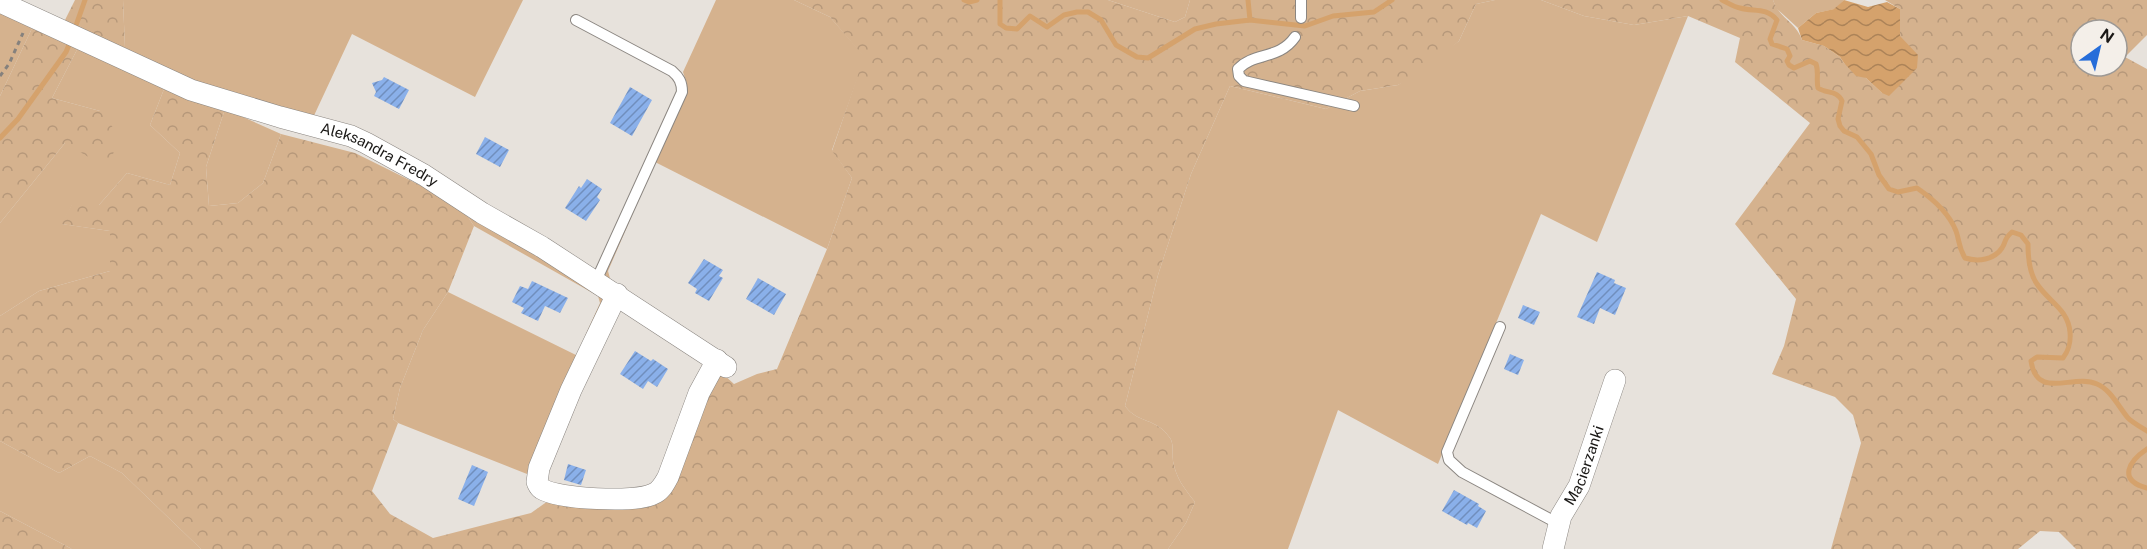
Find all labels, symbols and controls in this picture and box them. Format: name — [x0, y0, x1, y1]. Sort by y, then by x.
north arrow — [2069, 18, 2129, 78]
text: N — [2097, 25, 2118, 47]
street label: Aleksandra Fredry — [319, 119, 441, 190]
street label: Macierzanki — [1560, 423, 1607, 508]

